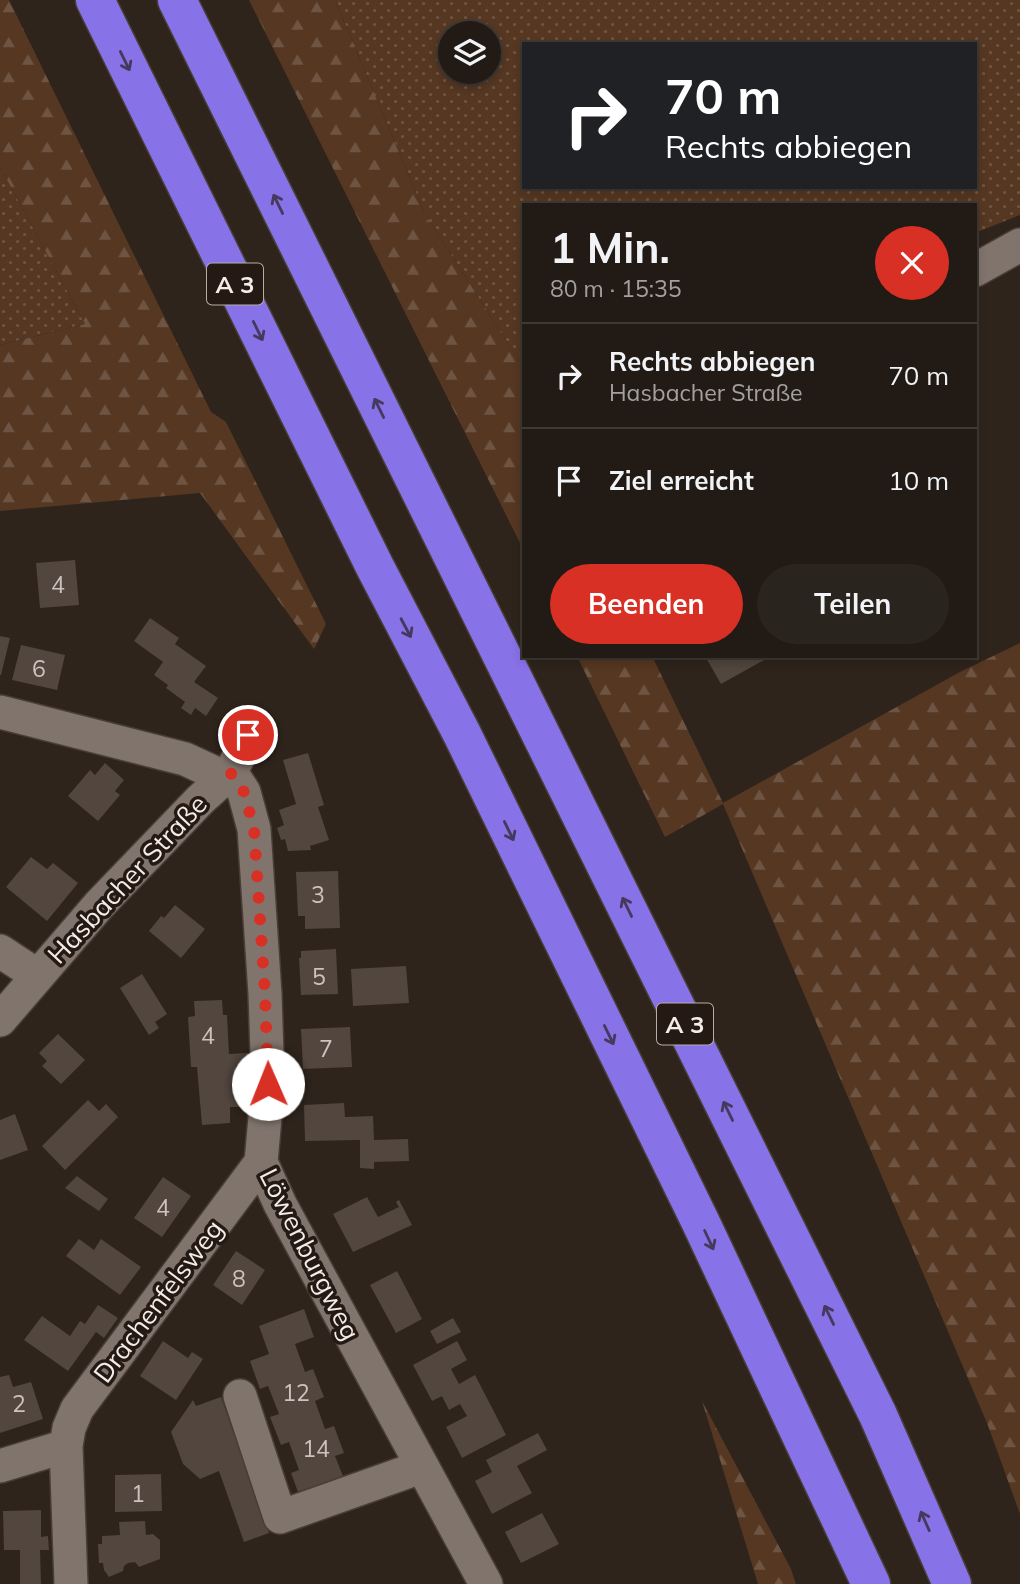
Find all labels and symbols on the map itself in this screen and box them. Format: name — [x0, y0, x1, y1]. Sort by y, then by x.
one-way arrow — [118, 50, 132, 71]
one-way arrow — [270, 194, 284, 215]
road number: A 3 — [207, 264, 263, 304]
one-way arrow — [252, 320, 265, 341]
one-way arrow — [371, 398, 385, 419]
house number: 4 — [51, 570, 65, 599]
one-way arrow — [400, 617, 414, 638]
house number: 6 — [32, 654, 46, 683]
pin — [218, 705, 278, 765]
street label: Hasbacher Straße — [40, 788, 214, 970]
one-way arrow — [503, 820, 517, 841]
house number: 3 — [311, 880, 325, 909]
one-way arrow — [619, 897, 633, 918]
house number: 5 — [312, 962, 326, 991]
road number: A 3 — [657, 1004, 713, 1044]
house number: 4 — [201, 1021, 215, 1050]
one-way arrow — [603, 1024, 616, 1045]
house number: 7 — [319, 1034, 333, 1063]
position arrow — [231, 1047, 305, 1121]
one-way arrow — [721, 1101, 735, 1122]
street label: Löwenburgweg — [253, 1163, 367, 1345]
house number: 4 — [156, 1193, 170, 1222]
street label: Drachenfelsweg — [86, 1213, 230, 1389]
one-way arrow — [702, 1229, 716, 1250]
house number: 8 — [232, 1264, 246, 1293]
one-way arrow — [822, 1305, 835, 1326]
house number: 12 — [282, 1378, 310, 1407]
house number: 2 — [12, 1389, 26, 1418]
house number: 14 — [302, 1434, 330, 1463]
house number: 1 — [131, 1479, 145, 1508]
one-way arrow — [918, 1511, 931, 1533]

